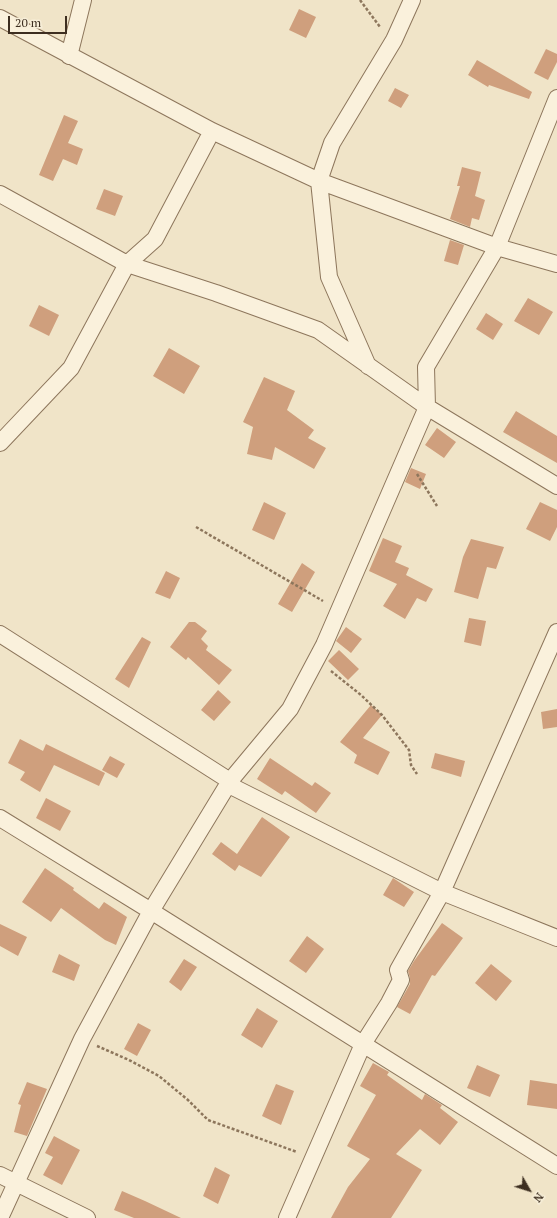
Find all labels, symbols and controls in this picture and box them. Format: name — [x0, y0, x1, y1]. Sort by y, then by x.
scale bar — [10, 8, 69, 34]
text: 20 m — [15, 15, 41, 30]
north arrow — [509, 1170, 549, 1210]
text: N — [530, 1190, 546, 1205]

